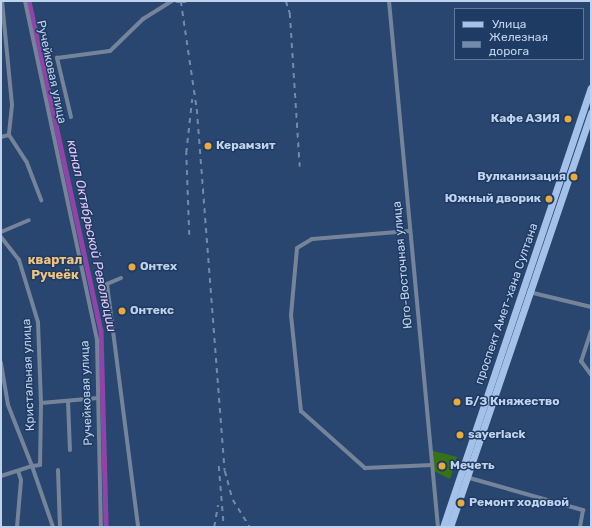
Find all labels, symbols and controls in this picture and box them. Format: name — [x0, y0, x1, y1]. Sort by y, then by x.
legend — [454, 8, 584, 60]
text: Улица — [492, 17, 526, 31]
street label: Ручейковая улица — [33, 19, 69, 125]
text: Железная дорога — [489, 30, 548, 58]
place label: Кафе АЗИЯ — [491, 112, 560, 126]
marker: Кафе АЗИЯ — [563, 114, 573, 124]
water label: канал Октябрьской Революции — [63, 138, 119, 334]
place label: Керамзит — [216, 139, 275, 153]
marker: Керамзит — [203, 141, 213, 151]
place label: Вулканизация — [477, 170, 566, 184]
marker: Вулканизация — [569, 172, 579, 182]
place label: Южный дворик — [445, 192, 541, 206]
marker: Южный дворик — [544, 194, 554, 204]
street label: Юго-Восточная улица — [390, 201, 416, 329]
street label: проспект Амет-хана Султана — [473, 221, 541, 387]
district label: квартал Ручеёк — [28, 253, 82, 284]
place label: Онтех — [140, 260, 177, 274]
marker: Онтех — [127, 262, 137, 272]
place label: Онтекс — [130, 304, 174, 318]
marker: Онтекс — [117, 306, 127, 316]
street label: Кристальная улица — [20, 319, 38, 431]
street label: Ручейковая улица — [78, 340, 96, 446]
place label: Б/З Княжество — [465, 395, 560, 409]
marker: Б/З Княжество — [452, 397, 462, 407]
place label: sayerlack — [468, 428, 526, 442]
marker: sayerlack — [455, 430, 465, 440]
place label: Мечеть — [450, 459, 495, 473]
marker: Мечеть — [437, 461, 447, 471]
place label: Ремонт ходовой — [469, 496, 569, 510]
marker: Ремонт ходовой — [456, 498, 466, 508]

